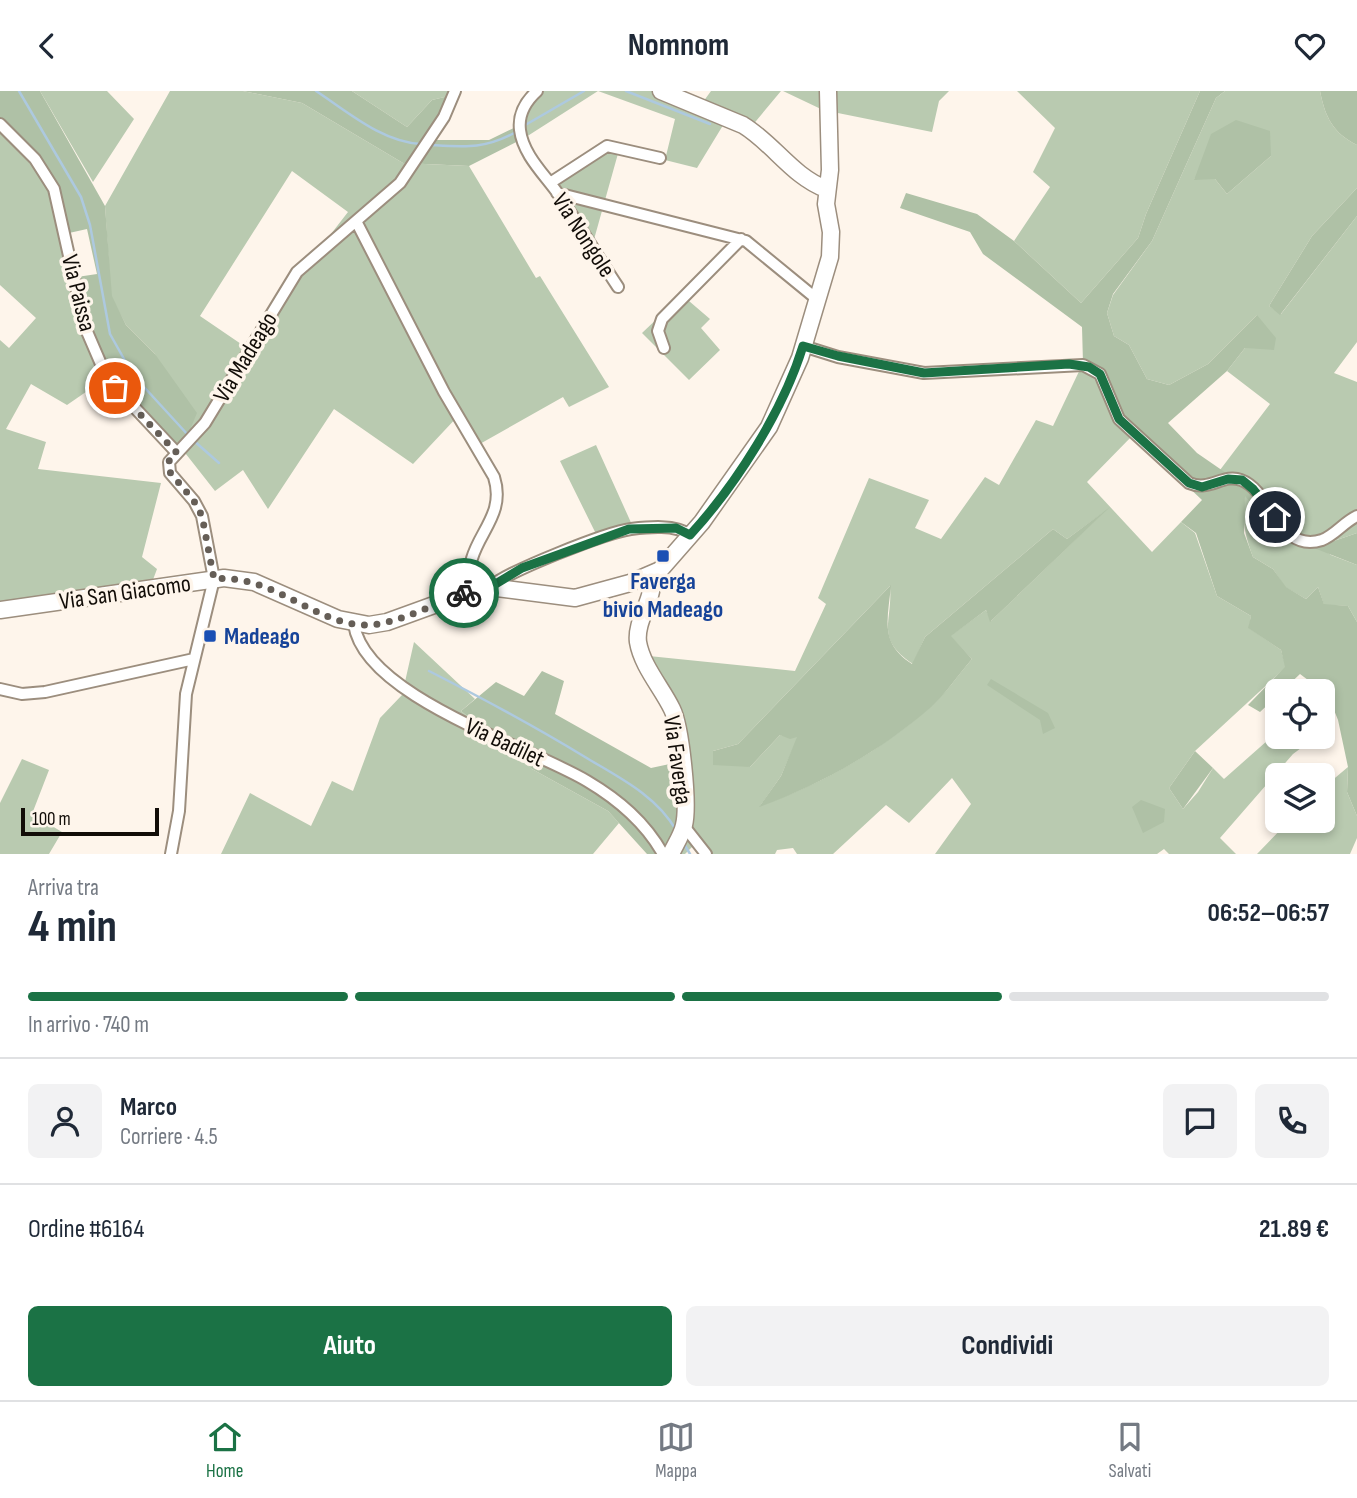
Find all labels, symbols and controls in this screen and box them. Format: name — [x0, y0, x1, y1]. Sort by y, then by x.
text: Nomnom — [628, 26, 729, 65]
icon: back — [28, 27, 66, 65]
icon: heart — [1291, 27, 1329, 65]
street label: Via Nongole — [546, 188, 621, 283]
street label: Via Paissa — [55, 252, 102, 334]
street label: Via Madeago — [207, 307, 284, 408]
pin — [85, 358, 145, 418]
icon: bag — [96, 369, 134, 407]
pin — [1245, 487, 1305, 547]
icon: home — [1256, 498, 1294, 536]
marker: Faverga bivio Madeago — [655, 548, 671, 564]
courier — [429, 558, 499, 628]
place label: Faverga bivio Madeago — [603, 567, 723, 624]
street label: Via San Giacomo — [57, 569, 193, 616]
icon: bike — [445, 574, 483, 612]
place label: Madeago — [224, 622, 300, 651]
marker: Madeago — [202, 628, 218, 644]
map controls — [1265, 679, 1335, 833]
button: locate — [1265, 679, 1335, 749]
street label: Via Badilet — [461, 712, 549, 773]
street label: Via Faverga — [657, 714, 698, 806]
button: layers — [1265, 763, 1335, 833]
scale bar — [21, 805, 159, 837]
text: 100 m — [32, 808, 71, 831]
text: Arriva tra — [28, 874, 99, 902]
text: 06:52–06:57 — [1208, 898, 1329, 929]
text: 4 min — [28, 900, 117, 955]
text: In arrivo · 740 m — [28, 1011, 149, 1039]
button: person — [28, 1084, 102, 1158]
button: chat — [1163, 1084, 1237, 1158]
button: phone — [1255, 1084, 1329, 1158]
text: Marco — [120, 1092, 177, 1123]
text: Corriere · 4.5 — [120, 1123, 218, 1151]
text: Ordine #6164 — [28, 1214, 144, 1245]
text: 21.89 € — [1259, 1214, 1329, 1245]
button: Aiuto — [28, 1306, 672, 1386]
button: Condividi — [686, 1306, 1329, 1386]
tab: Home — [206, 1418, 244, 1483]
tab: Mappa — [655, 1418, 697, 1483]
tab: Salvati — [1109, 1418, 1151, 1483]

